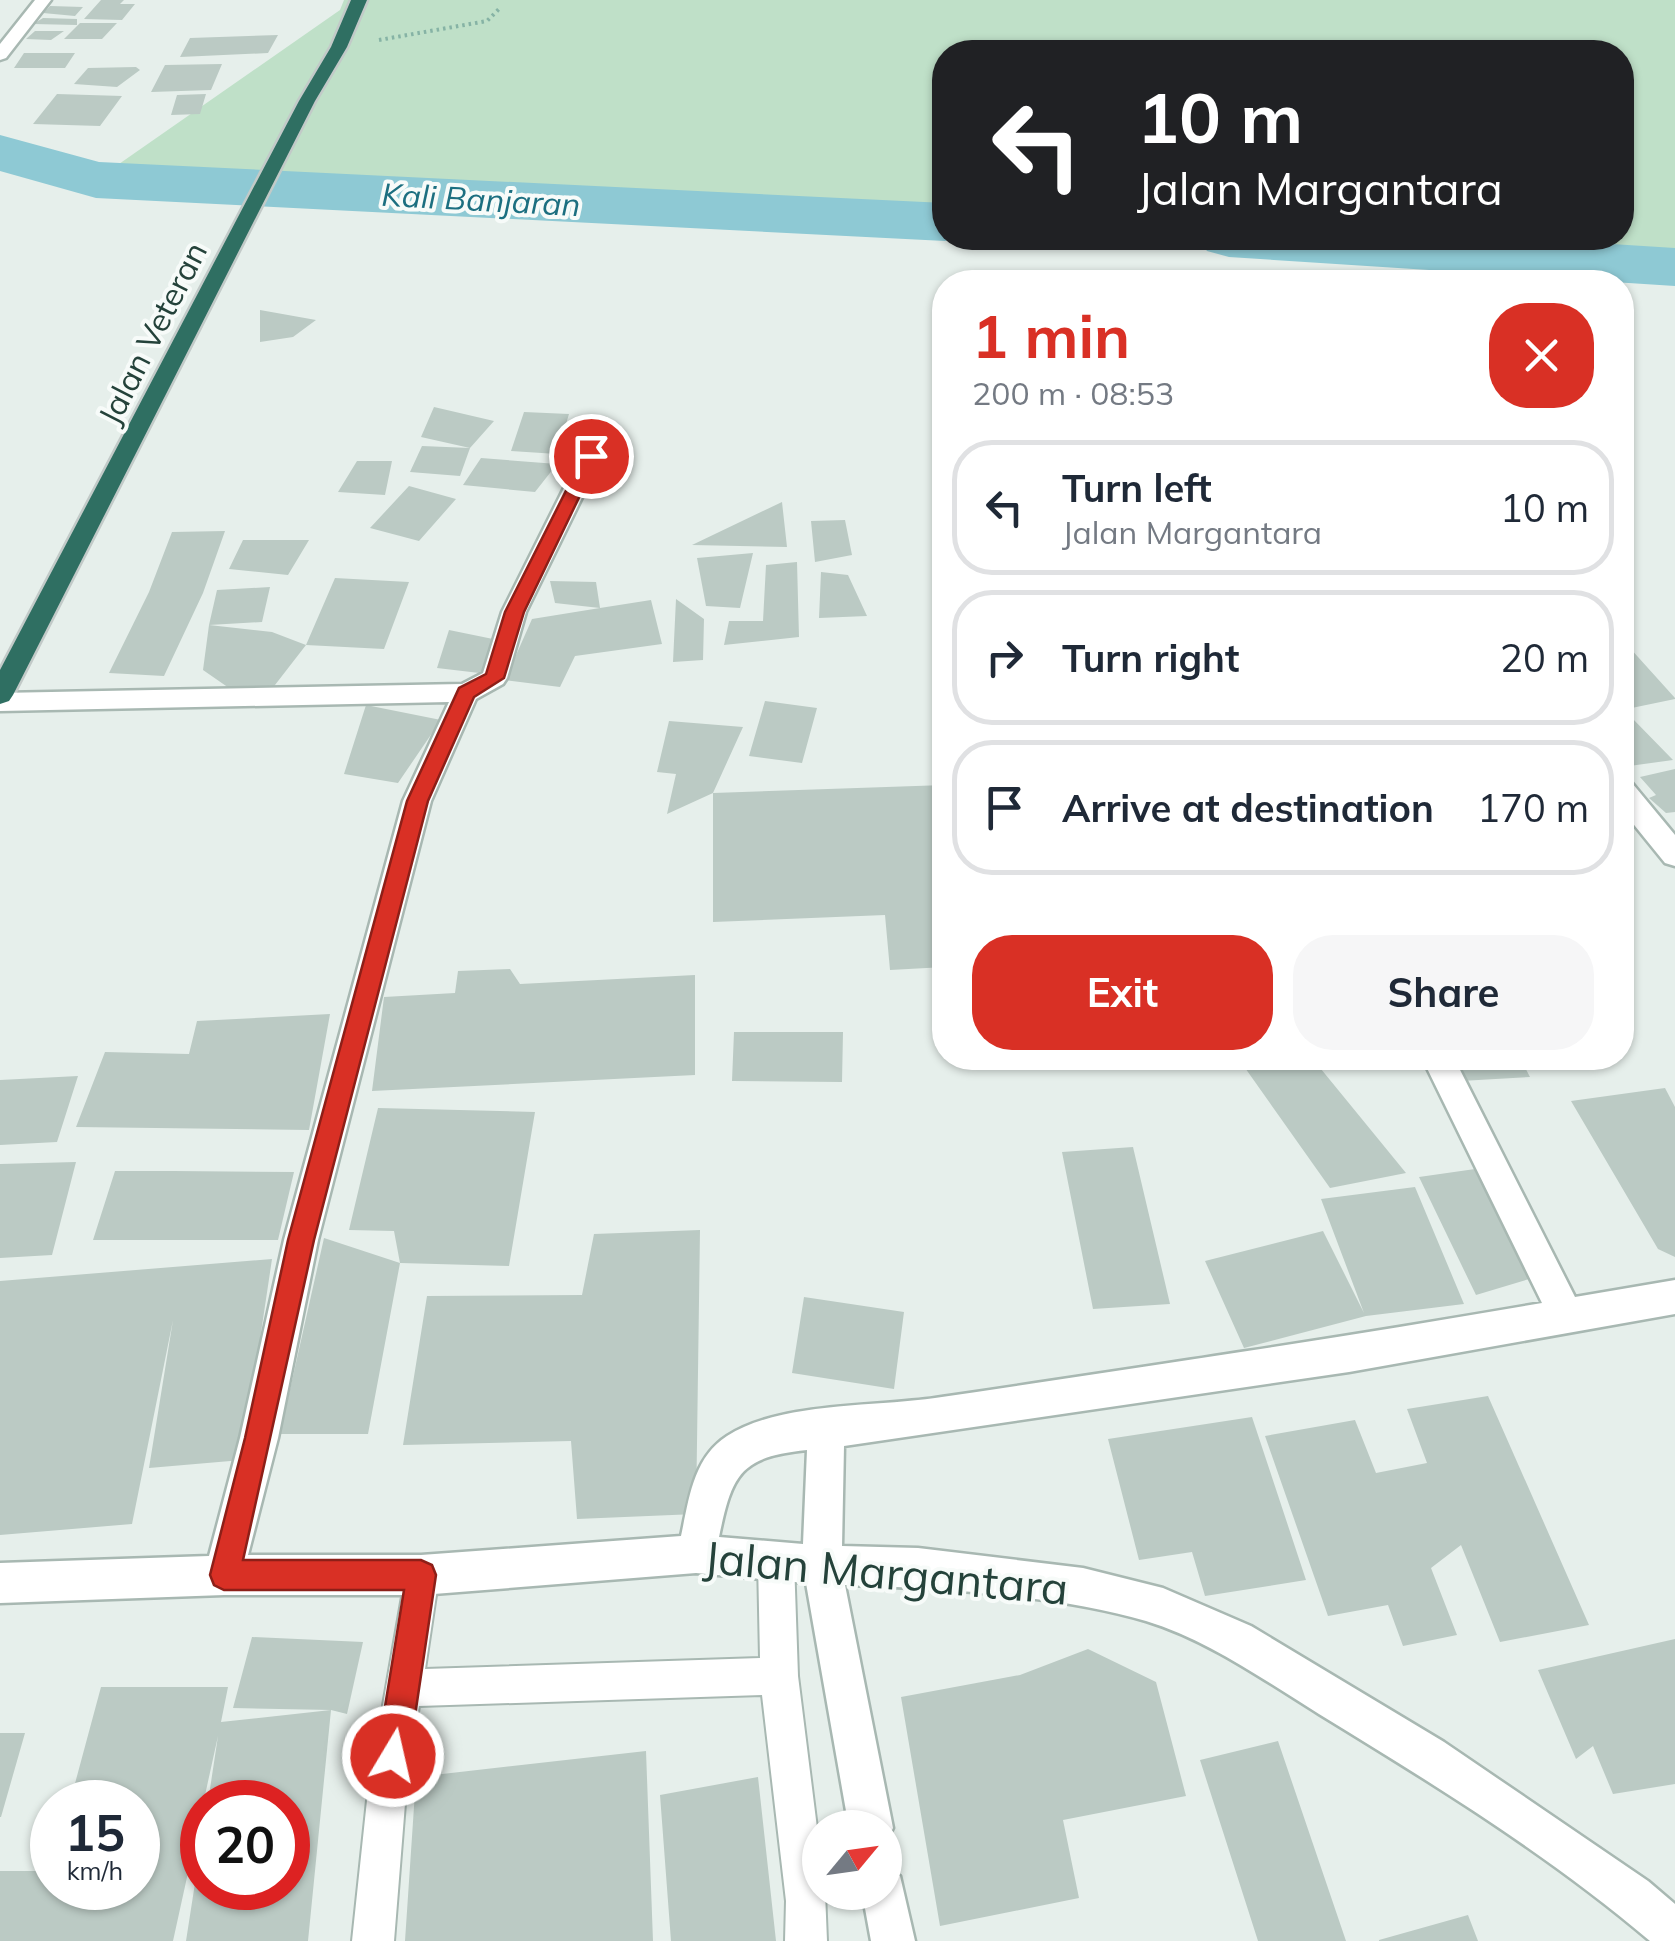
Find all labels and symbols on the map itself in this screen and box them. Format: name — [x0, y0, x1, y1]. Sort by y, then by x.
water label: Kali Banjaran — [381, 174, 581, 224]
street label: Jalan Veteran — [89, 235, 215, 431]
pin — [549, 414, 634, 499]
street label: Jalan Margantara — [701, 1528, 1071, 1616]
position arrow — [341, 1704, 445, 1808]
speed limit sign: 20 — [180, 1780, 310, 1910]
north arrow — [802, 1810, 902, 1910]

